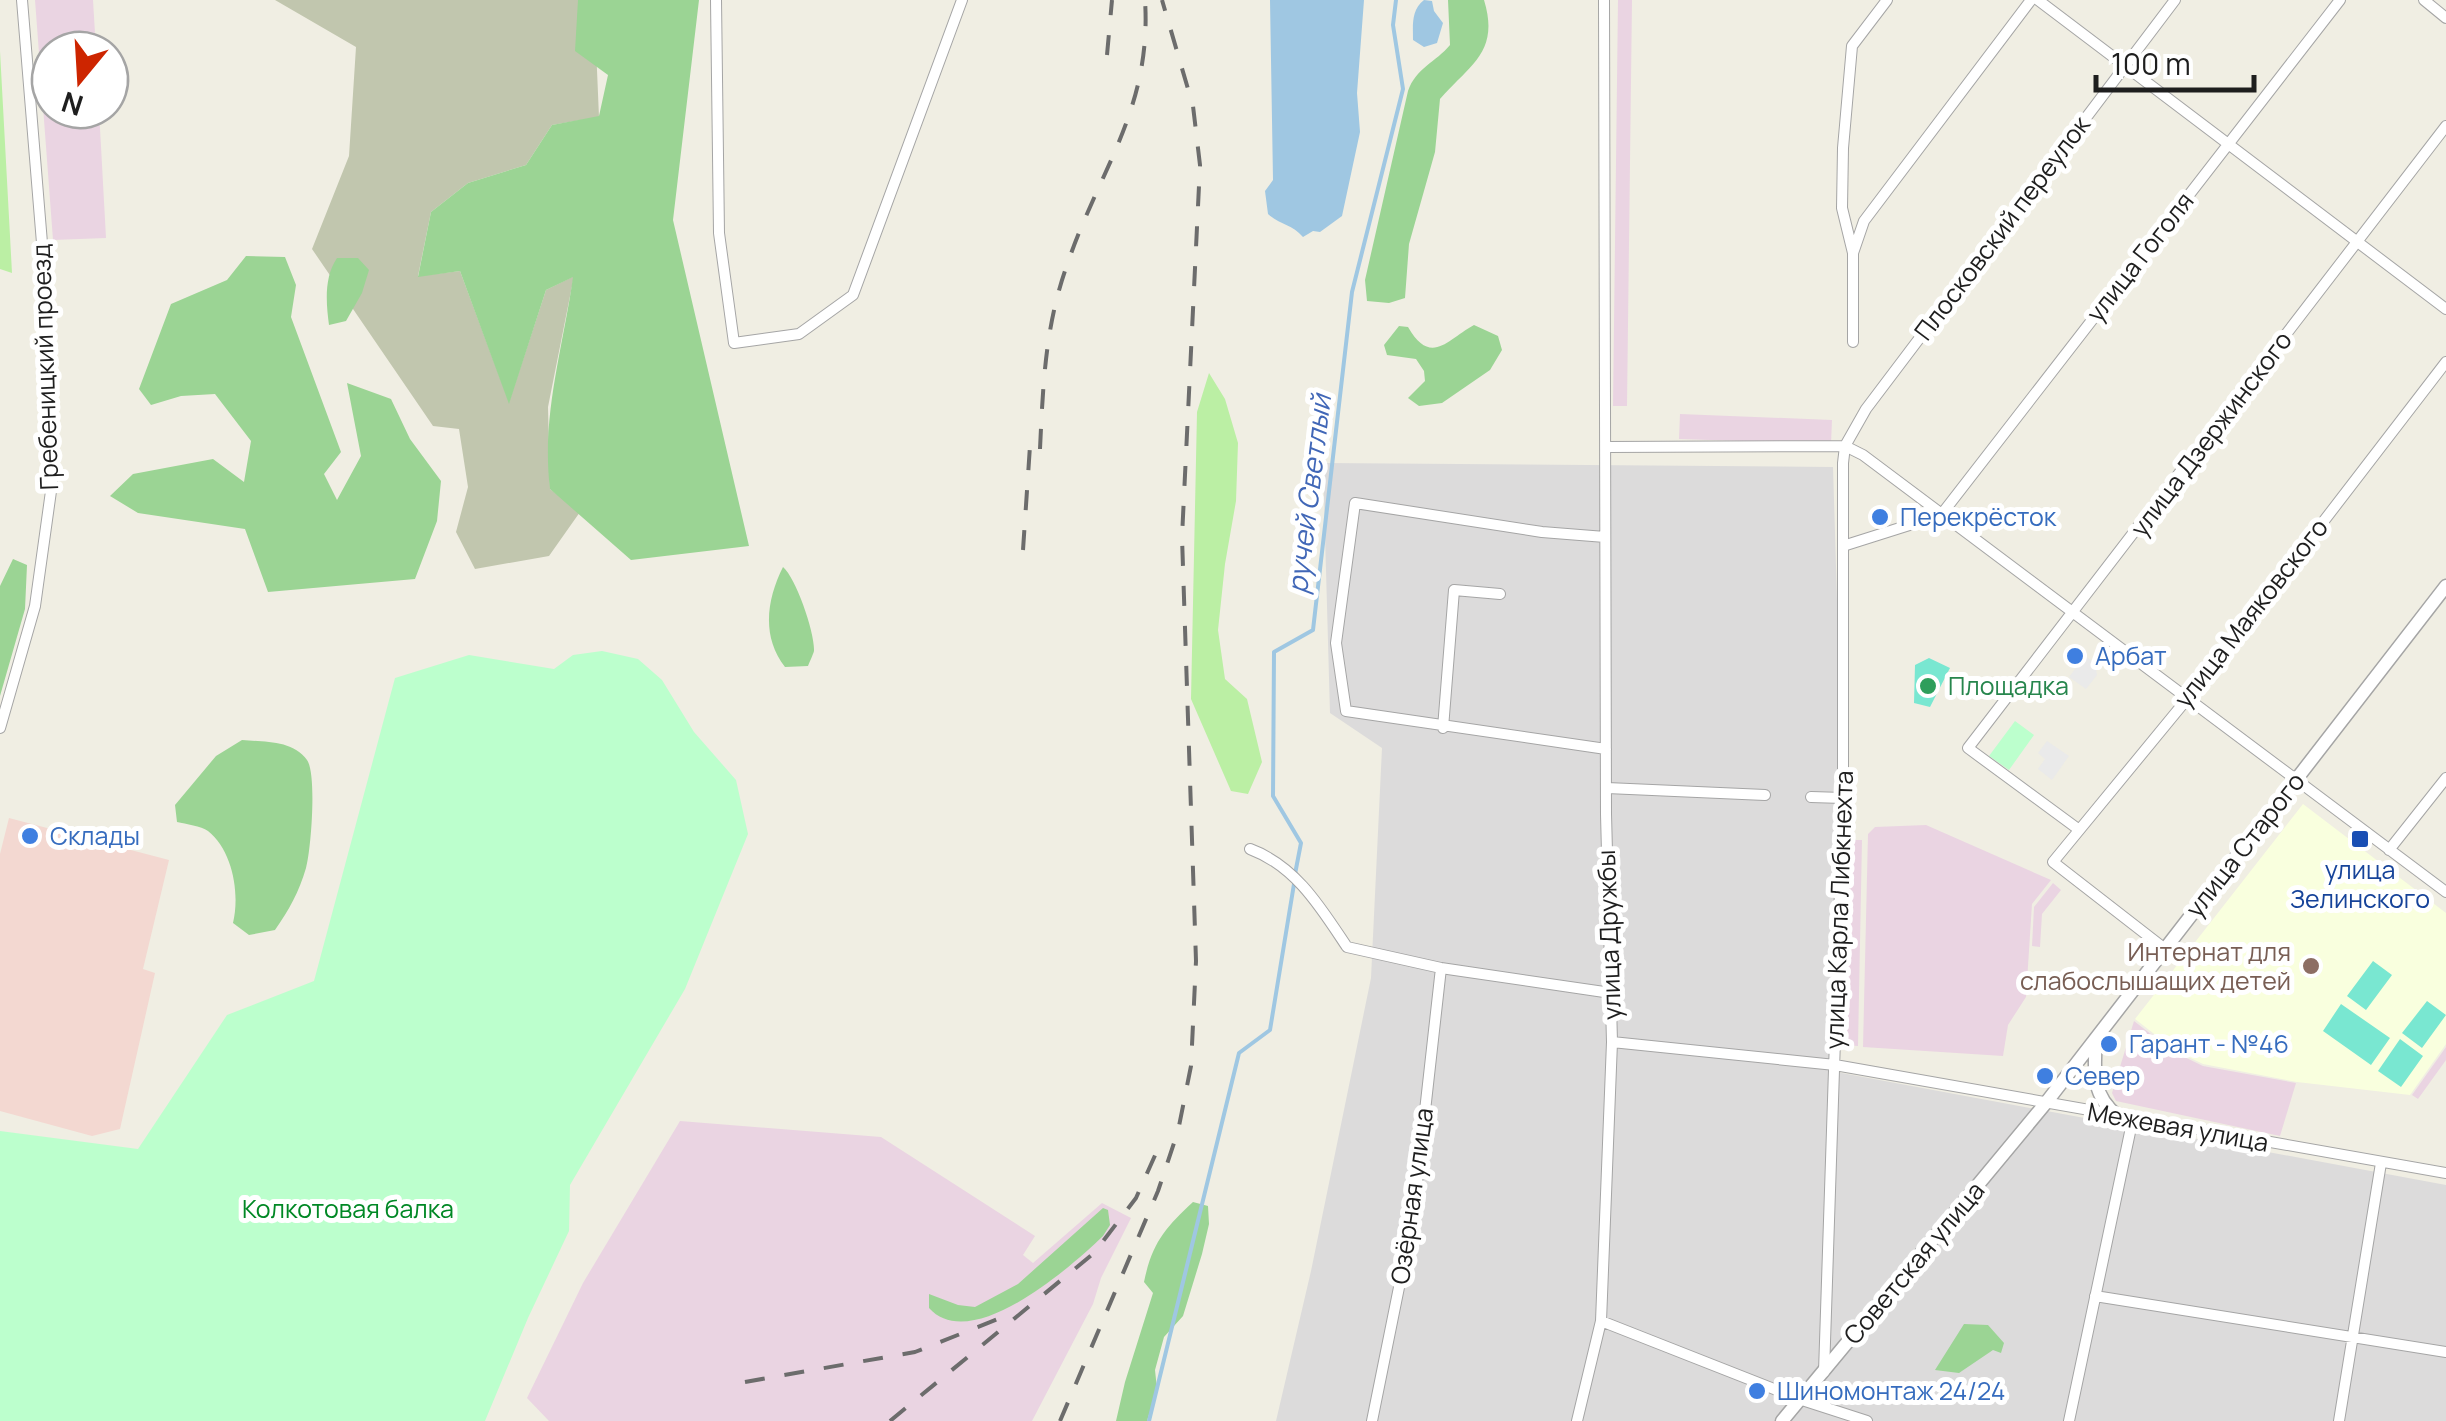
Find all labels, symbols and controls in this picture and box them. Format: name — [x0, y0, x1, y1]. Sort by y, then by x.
north arrow — [30, 30, 130, 130]
scale bar — [2096, 30, 2254, 92]
text: 100 m — [2111, 43, 2191, 84]
text: N — [57, 84, 87, 126]
street label: Плосковский переулок — [1906, 108, 2098, 347]
street label: улица Гоголя — [2078, 184, 2201, 329]
street label: Гребеницкий проезд — [23, 243, 66, 491]
street label: улица Дзержинского — [2122, 324, 2300, 544]
water label: ручей Светлый — [1277, 390, 1339, 595]
place label: Перекрёсток — [1900, 499, 2057, 534]
marker: Перекрёсток — [1869, 506, 1891, 528]
street label: улица Маяковского — [2166, 511, 2336, 715]
place label: Арбат — [2095, 638, 2167, 673]
marker: Арбат — [2064, 645, 2086, 667]
place label: Площадка — [1948, 668, 2069, 703]
marker: Площадка — [1917, 675, 1939, 697]
street label: улица Старого — [2177, 765, 2312, 925]
street label: улица Карла Либкнехта — [1816, 770, 1861, 1050]
place label: Склады — [50, 818, 140, 853]
marker: Склады — [19, 825, 41, 847]
marker: улица Зелинского — [2349, 828, 2371, 850]
street label: улица Дружбы — [1588, 849, 1629, 1021]
place label: улица Зелинского — [2290, 852, 2430, 916]
place label: Интернат для слабослышащих детей — [2020, 934, 2291, 998]
marker: Интернат для слабослышащих детей — [2300, 955, 2322, 977]
place label: Гарант - №46 — [2129, 1026, 2289, 1061]
marker: Гарант - №46 — [2098, 1033, 2120, 1055]
place label: Север — [2065, 1058, 2140, 1093]
marker: Север — [2034, 1065, 2056, 1087]
street label: Межевая улица — [2085, 1093, 2271, 1160]
street label: Озёрная улица — [1382, 1105, 1441, 1286]
street label: Советская улица — [1835, 1174, 1992, 1351]
park label: Колкотовая балка — [242, 1191, 454, 1226]
place label: Шиномонтаж 24/24 — [1777, 1373, 2005, 1408]
marker: Шиномонтаж 24/24 — [1746, 1380, 1768, 1402]

